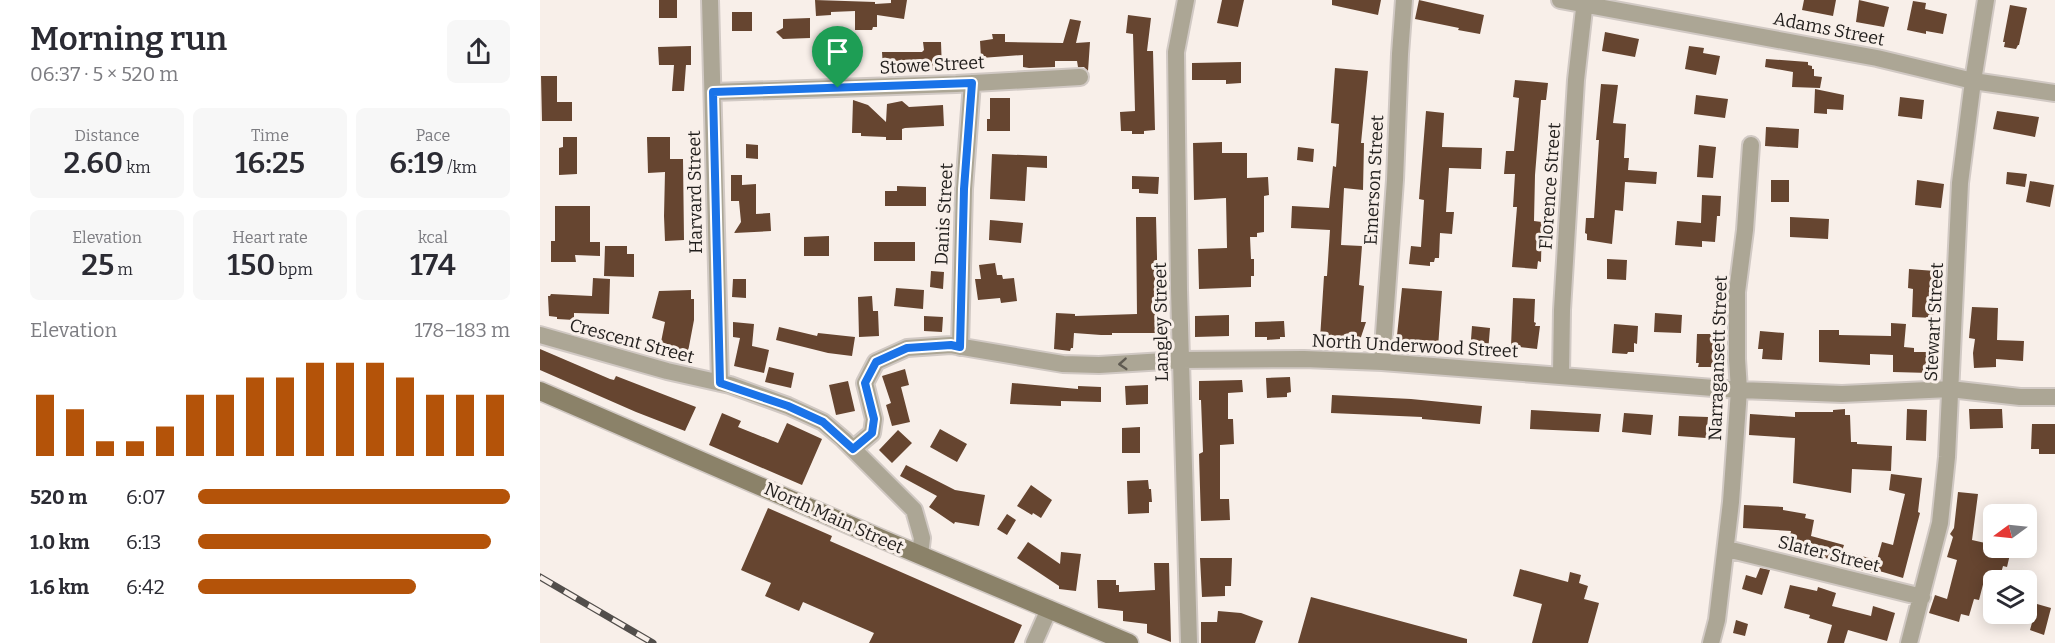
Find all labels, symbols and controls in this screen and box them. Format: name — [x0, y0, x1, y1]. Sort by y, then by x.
street label: Adams Street — [1771, 7, 1887, 51]
text: Morning run — [30, 19, 227, 59]
button: share — [447, 20, 510, 83]
pin — [812, 26, 863, 88]
icon: arrive — [821, 35, 854, 68]
street label: Stowe Street — [879, 51, 986, 79]
text: 06:37 · 5 × 520 m — [30, 62, 178, 86]
street label: Emerson Street — [1360, 114, 1388, 246]
street label: Florence Street — [1535, 121, 1565, 250]
text: Distance — [75, 126, 139, 145]
text: Time — [251, 126, 289, 145]
text: Pace — [416, 126, 450, 145]
street label: Harvard Street — [683, 130, 707, 254]
text: 2.60 — [64, 145, 123, 181]
text: 16:25 — [235, 145, 305, 181]
text: 6:19 — [389, 145, 444, 181]
text: km — [123, 158, 150, 177]
text: /km — [444, 158, 477, 177]
street label: Danis Street — [930, 162, 958, 266]
text: Elevation — [72, 228, 142, 247]
text: Heart rate — [232, 228, 308, 247]
text: kcal — [418, 228, 448, 247]
text: 25 — [81, 247, 114, 283]
text: 150 — [227, 247, 275, 283]
text: 174 — [410, 247, 456, 283]
text: m — [114, 260, 133, 279]
text: bpm — [275, 260, 313, 279]
street label: Stewart Street — [1920, 261, 1948, 382]
street label: Langley Street — [1149, 262, 1173, 382]
street label: Narragansett Street — [1704, 274, 1732, 441]
street label: Crescent Street — [567, 314, 697, 368]
text: Elevation — [30, 318, 117, 342]
text: 178–183 m — [415, 318, 510, 342]
street label: North Underwood Street — [1311, 330, 1519, 362]
one-way arrow — [1119, 357, 1128, 370]
street label: North Main Street — [761, 477, 908, 559]
text: 520 m — [30, 485, 87, 509]
text: 6:07 — [126, 485, 165, 509]
north arrow — [1983, 504, 2037, 558]
map controls — [1983, 504, 2037, 624]
text: 1.0 km — [30, 530, 90, 554]
text: 6:13 — [126, 530, 161, 554]
street label: Slater Street — [1776, 531, 1883, 577]
button: layers — [1983, 570, 2037, 624]
text: 1.6 km — [30, 575, 89, 599]
text: 6:42 — [126, 575, 165, 599]

